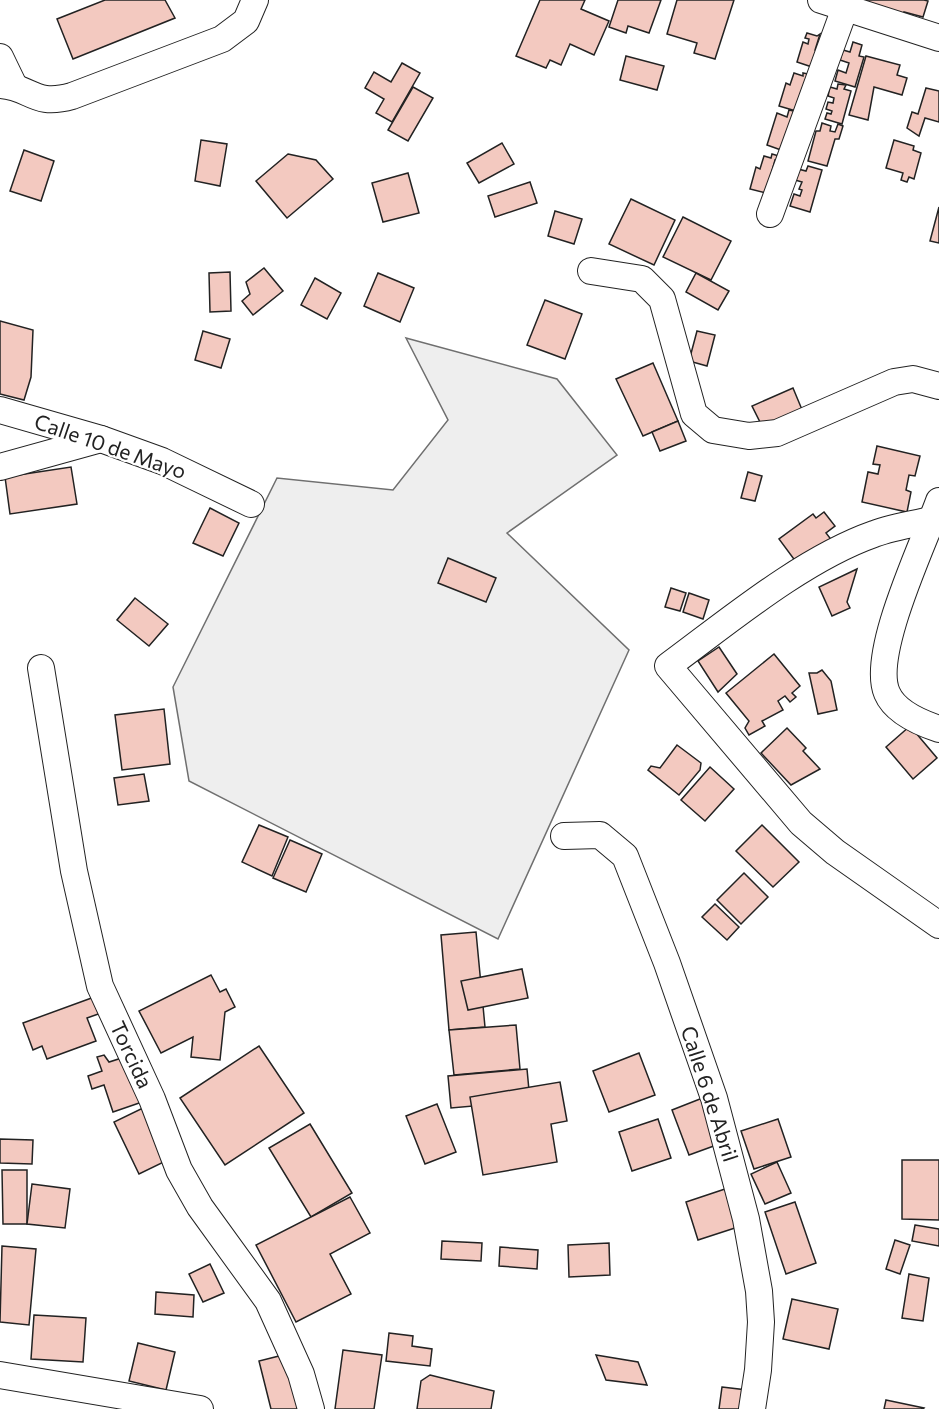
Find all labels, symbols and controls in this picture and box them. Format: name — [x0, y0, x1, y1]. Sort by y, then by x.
street label: Calle 10 de Mayo — [31, 408, 190, 483]
street label: Torcida — [106, 1017, 159, 1092]
street label: Calle 6 de Abril — [677, 1023, 744, 1165]

